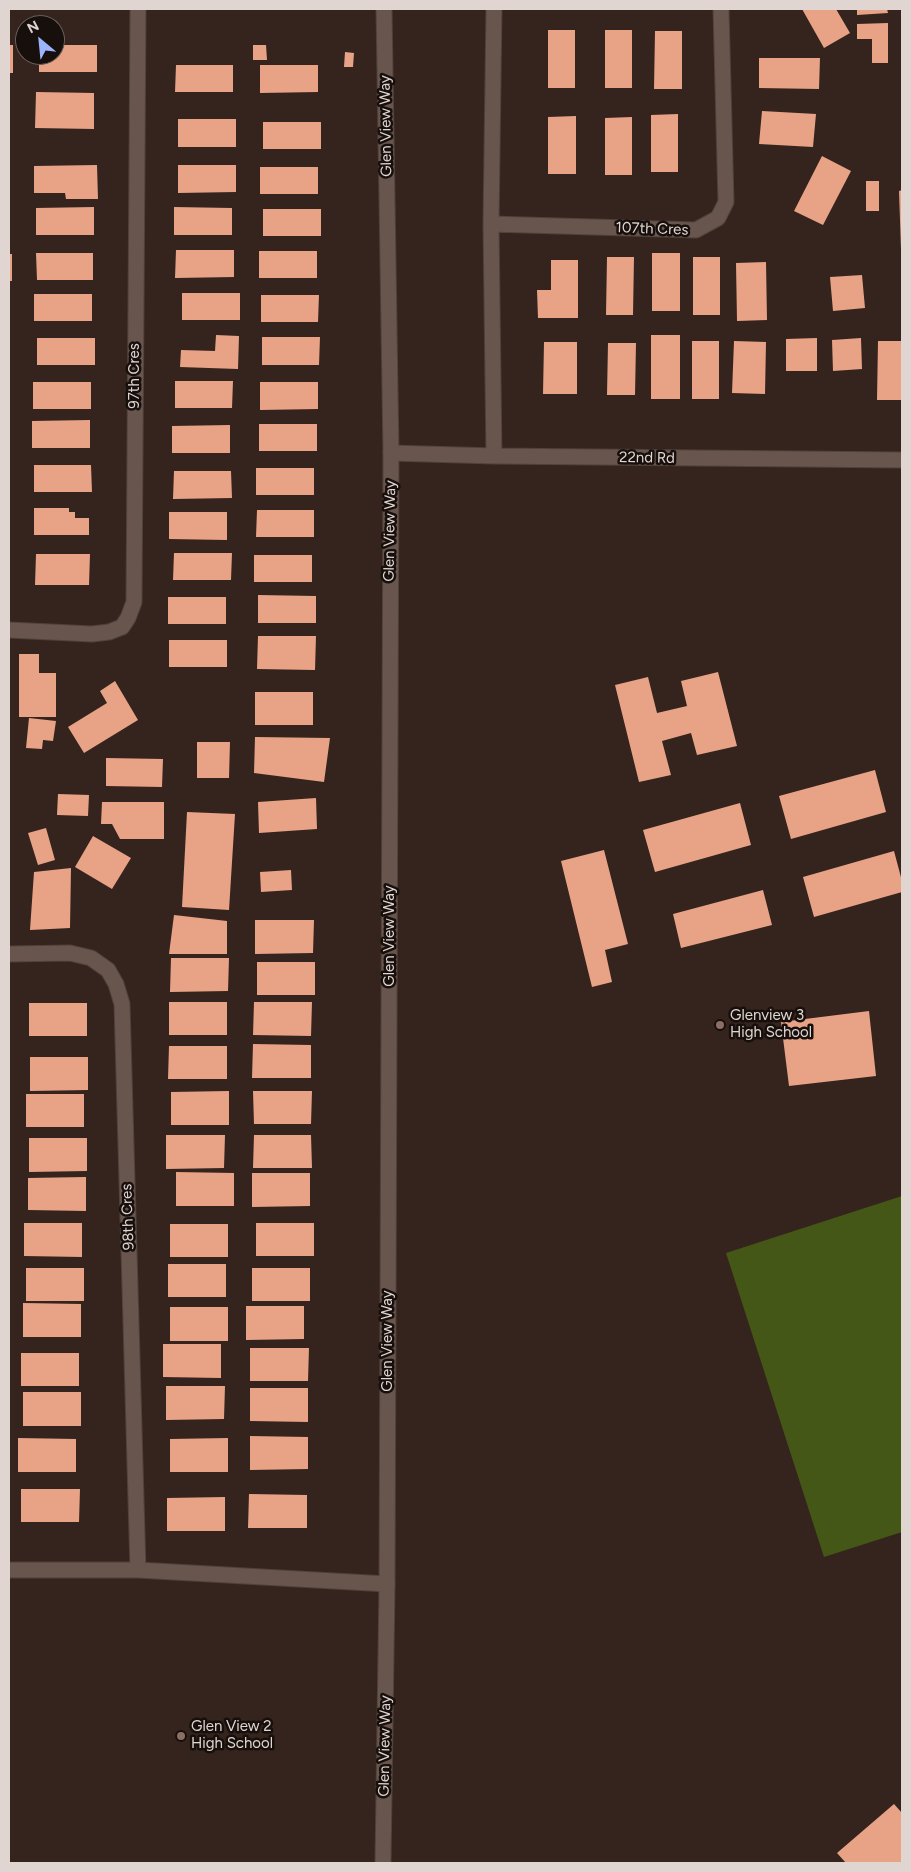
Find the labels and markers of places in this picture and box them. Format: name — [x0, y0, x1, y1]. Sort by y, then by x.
place label: Glenview 3 High School — [730, 1007, 812, 1042]
marker: Glenview 3 High School — [714, 1019, 726, 1031]
place label: Glen View 2 High School — [191, 1718, 273, 1753]
marker: Glen View 2 High School — [175, 1730, 187, 1742]

